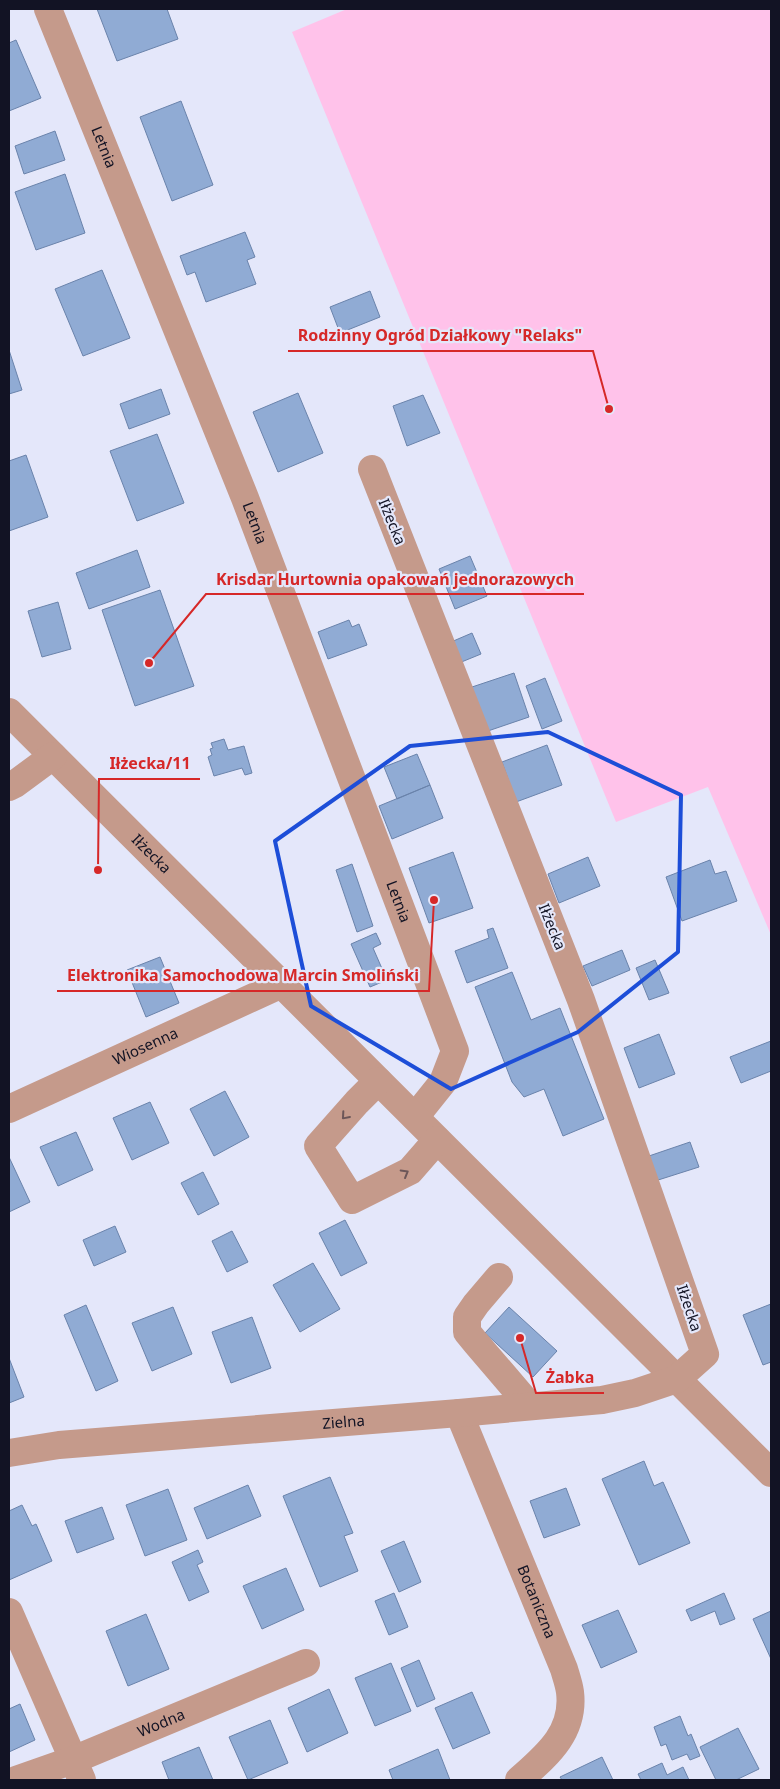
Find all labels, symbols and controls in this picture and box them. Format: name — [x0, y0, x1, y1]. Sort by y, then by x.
street label: Letnia — [87, 123, 122, 171]
callout: Rodzinny Ogród Działkowy "Relaks" — [288, 320, 593, 351]
text: Rodzinny Ogród Działkowy "Relaks" — [298, 324, 582, 346]
street label: Iłżecka — [375, 496, 411, 548]
street label: Letnia — [238, 499, 272, 547]
callout: Krisdar Hurtownia opakowań jednorazowych — [206, 563, 584, 594]
text: Krisdar Hurtownia opakowań jednorazowych — [216, 568, 574, 590]
callout: Iłżecka/11 — [99, 748, 200, 779]
text: Iłżecka/11 — [109, 752, 191, 774]
street label: Iłżecka — [128, 829, 176, 877]
street label: Letnia — [382, 878, 416, 925]
street label: Iłżecka — [535, 901, 571, 953]
callout: Elektronika Samochodowa Marcin Smoliński — [57, 960, 429, 991]
text: Elektronika Samochodowa Marcin Smoliński — [67, 964, 419, 986]
street label: Wiosenna — [109, 1022, 181, 1069]
one-way arrow — [341, 1111, 350, 1120]
one-way arrow — [399, 1169, 408, 1179]
street label: Iłżecka — [673, 1282, 707, 1334]
callout: Żabka — [536, 1362, 604, 1393]
text: Żabka — [546, 1366, 594, 1388]
street label: Zielna — [321, 1410, 365, 1433]
street label: Botaniczna — [513, 1562, 561, 1641]
street label: Wodna — [134, 1704, 188, 1741]

